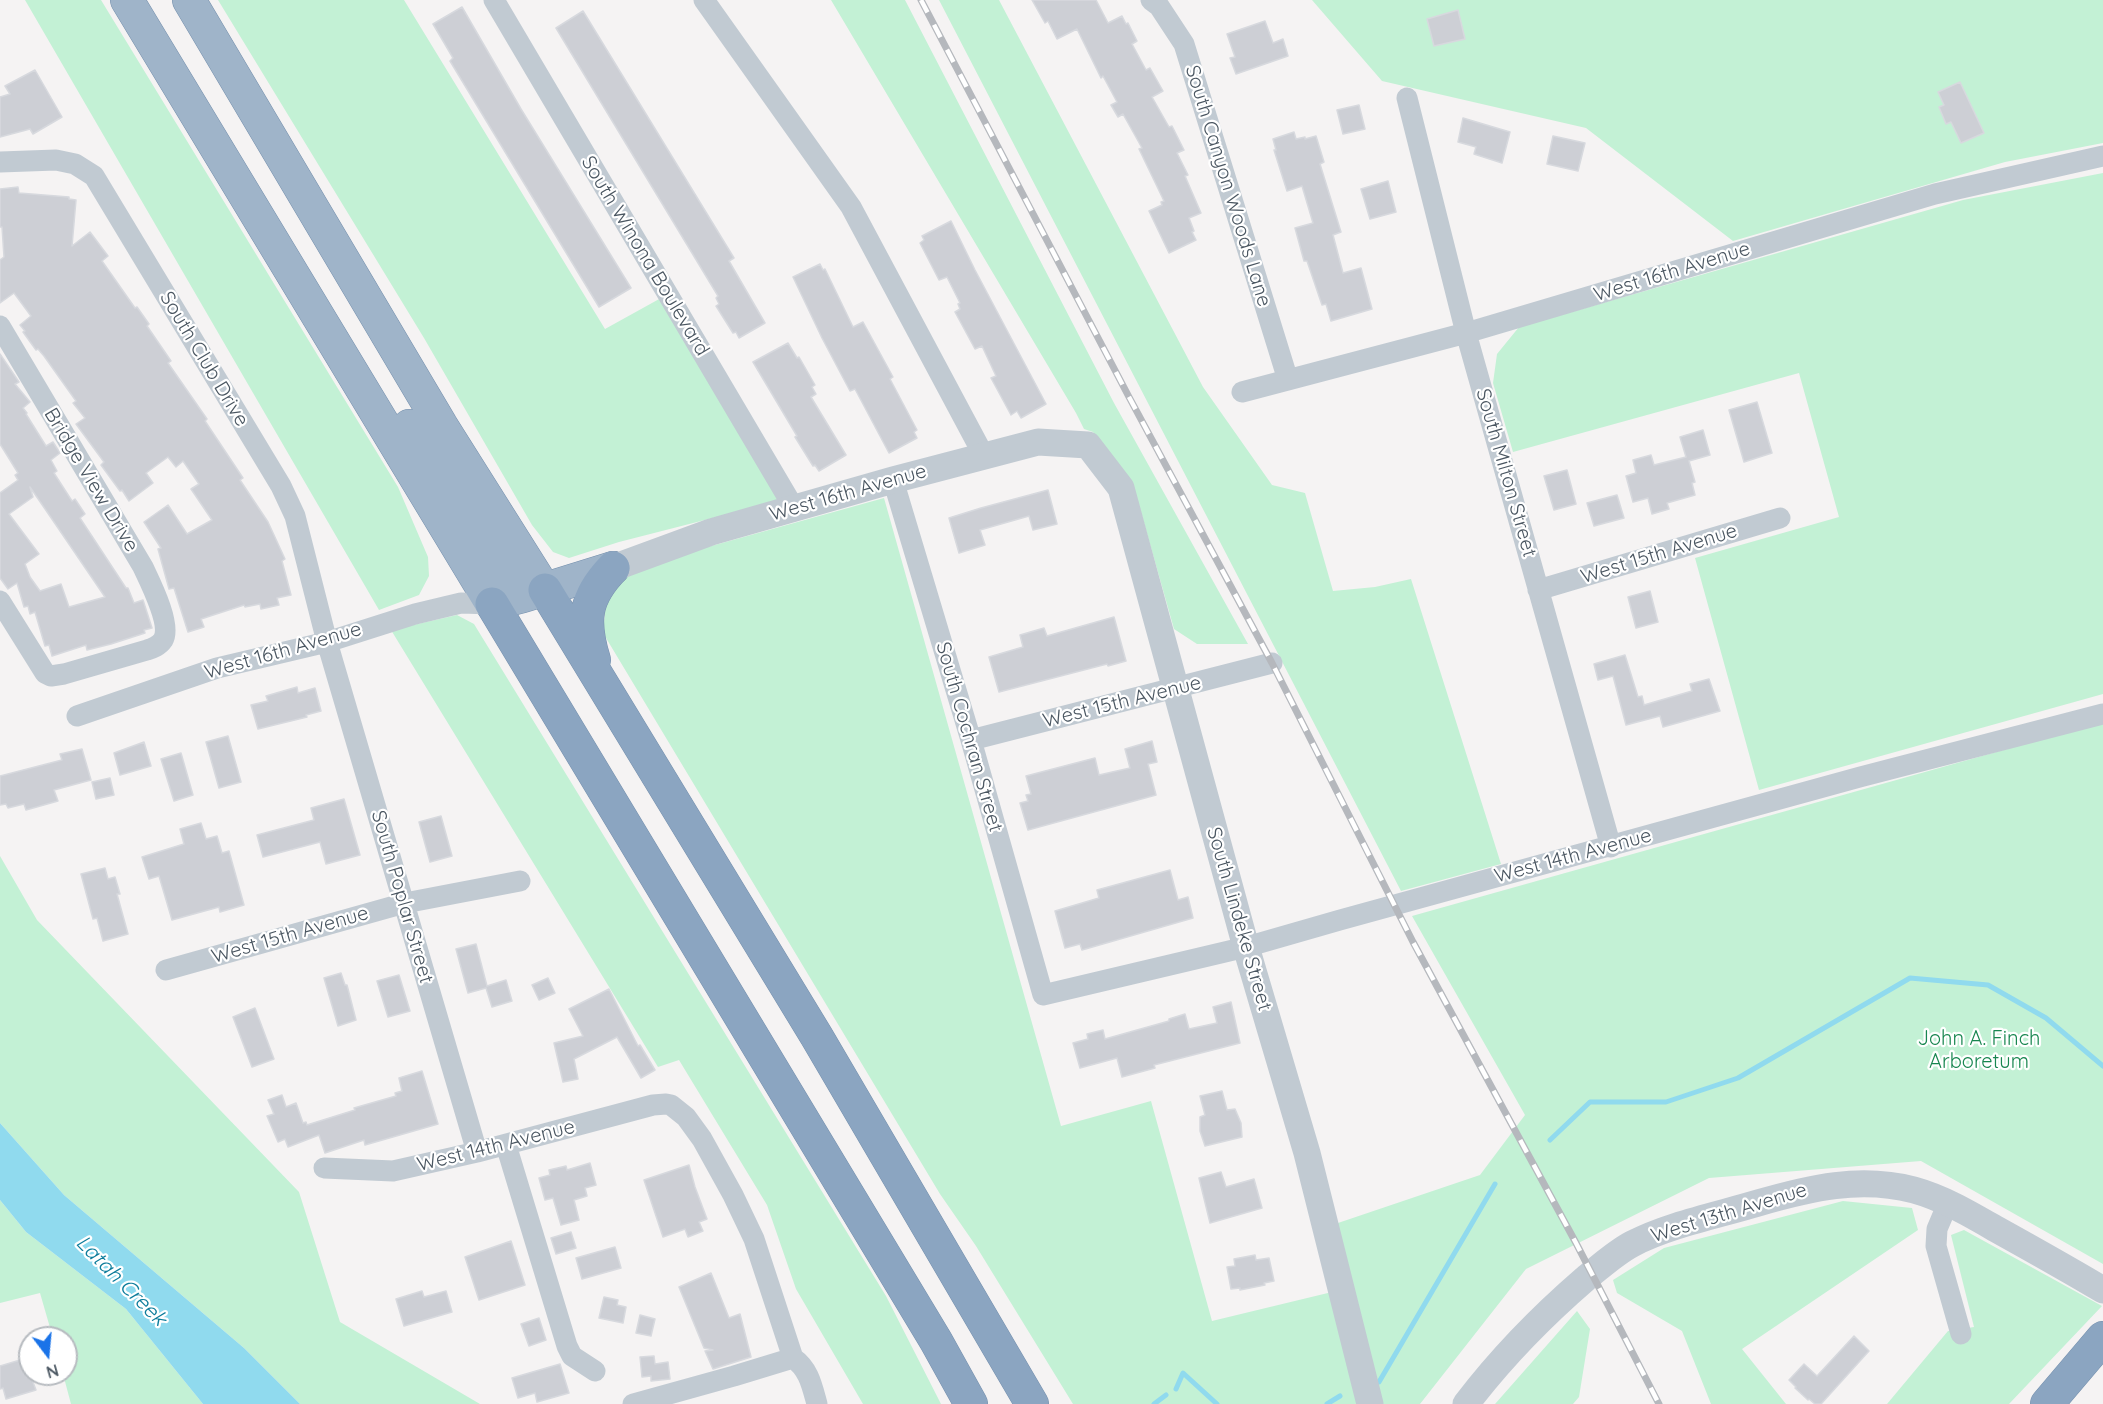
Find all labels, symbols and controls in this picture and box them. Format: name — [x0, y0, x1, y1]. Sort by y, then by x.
street label: South Canyon Woods Lane — [1180, 62, 1276, 310]
street label: South Winona Boulevard — [576, 152, 714, 360]
street label: West 16th Avenue — [1591, 237, 1753, 307]
street label: South Club Drive — [154, 287, 254, 431]
street label: South Milton Street — [1470, 386, 1542, 560]
street label: Bridge View Drive — [39, 404, 143, 556]
street label: West 16th Avenue — [767, 459, 929, 527]
street label: West 15th Avenue — [1578, 519, 1740, 589]
street label: West 16th Avenue — [202, 617, 364, 685]
street label: South Cochran Street — [930, 639, 1008, 835]
street label: West 15th Avenue — [1040, 671, 1204, 733]
street label: South Poplar Street — [366, 808, 438, 986]
street label: West 14th Avenue — [1492, 823, 1654, 889]
street label: South Lindeke Street — [1201, 824, 1277, 1014]
street label: West 15th Avenue — [209, 901, 371, 969]
park label: John A. Finch Arboretum — [1918, 1027, 2040, 1074]
street label: West 14th Avenue — [415, 1115, 577, 1177]
street label: West 13th Avenue — [1648, 1178, 1810, 1248]
water label: Latah Creek — [70, 1230, 172, 1332]
north arrow — [18, 1326, 78, 1386]
text: N — [44, 1360, 61, 1383]

